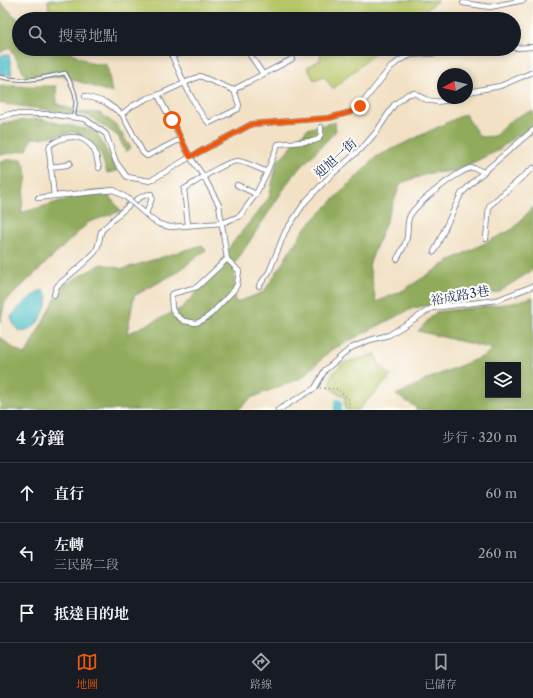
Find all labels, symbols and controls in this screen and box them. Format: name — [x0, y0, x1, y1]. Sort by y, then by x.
search box — [12, 12, 521, 56]
icon: search — [26, 23, 48, 45]
text: 搜尋地點 — [58, 26, 118, 45]
north arrow — [437, 68, 473, 104]
route end — [351, 97, 369, 115]
route start — [163, 111, 181, 129]
street label: 迎旭一街 — [310, 135, 360, 181]
street label: 裕成路3巷 — [429, 282, 491, 308]
map controls — [485, 362, 521, 398]
button: layers — [485, 362, 521, 398]
text: 4 分鐘 — [16, 428, 64, 448]
text: 步行 · 320 m — [442, 429, 517, 445]
icon: ahead — [16, 482, 38, 504]
text: 直行 — [54, 484, 84, 503]
text: 60 m — [486, 485, 517, 501]
text: 左轉 — [54, 535, 84, 554]
icon: left — [16, 542, 38, 564]
text: 260 m — [478, 545, 517, 561]
text: 三民路二段 — [54, 556, 119, 572]
icon: arrive — [16, 602, 38, 624]
text: 抵達目的地 — [54, 604, 129, 623]
tab: 地圖 — [76, 651, 98, 691]
tab: 路線 — [250, 651, 272, 691]
tab: 已儲存 — [424, 651, 457, 691]

